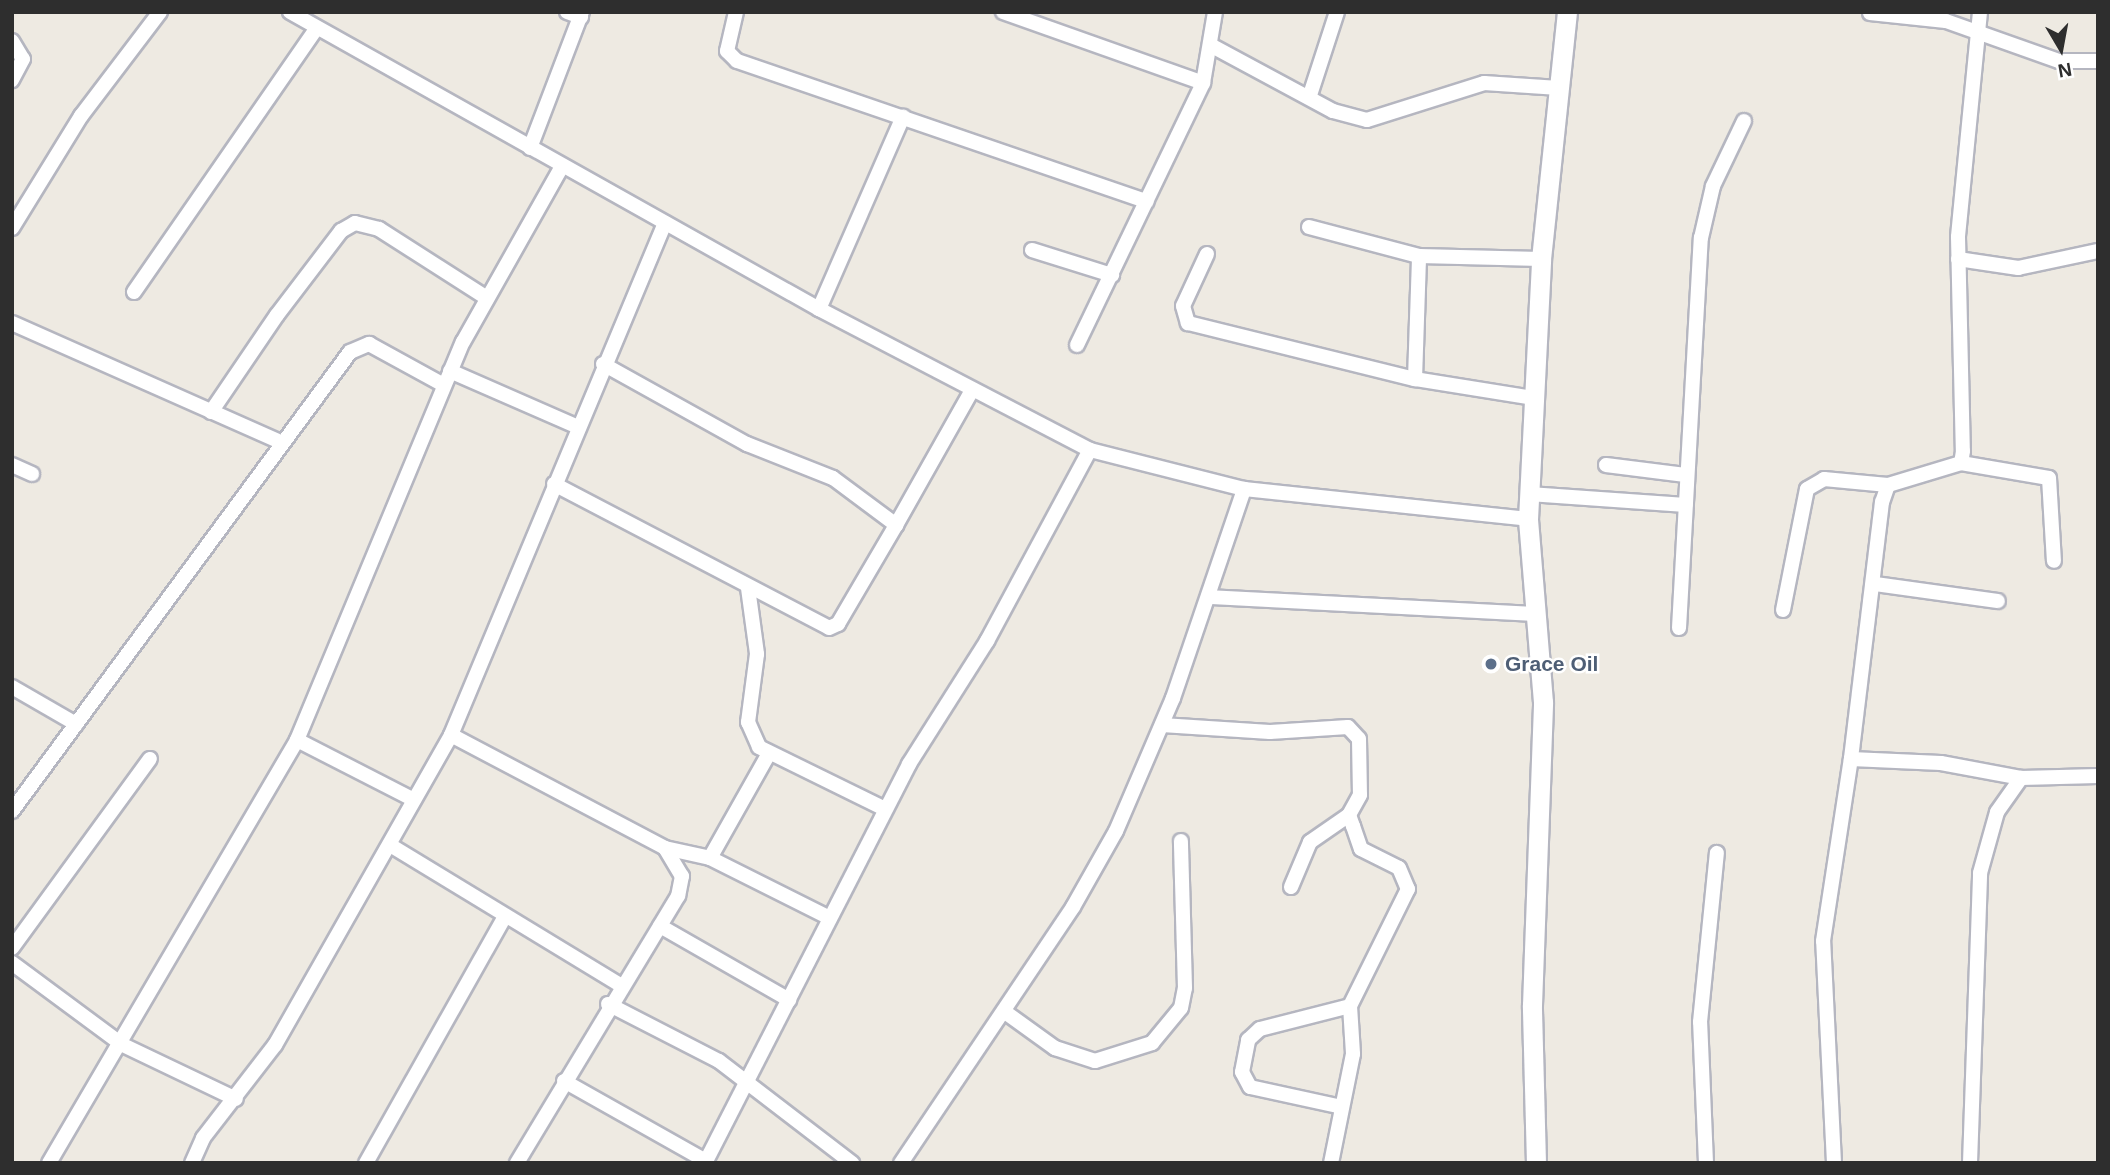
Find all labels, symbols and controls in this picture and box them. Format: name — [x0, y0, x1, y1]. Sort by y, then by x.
north arrow — [2026, 14, 2096, 84]
text: N — [2056, 59, 2073, 82]
place label: Grace Oil — [1505, 651, 1598, 677]
marker: Grace Oil — [1483, 656, 1499, 672]

